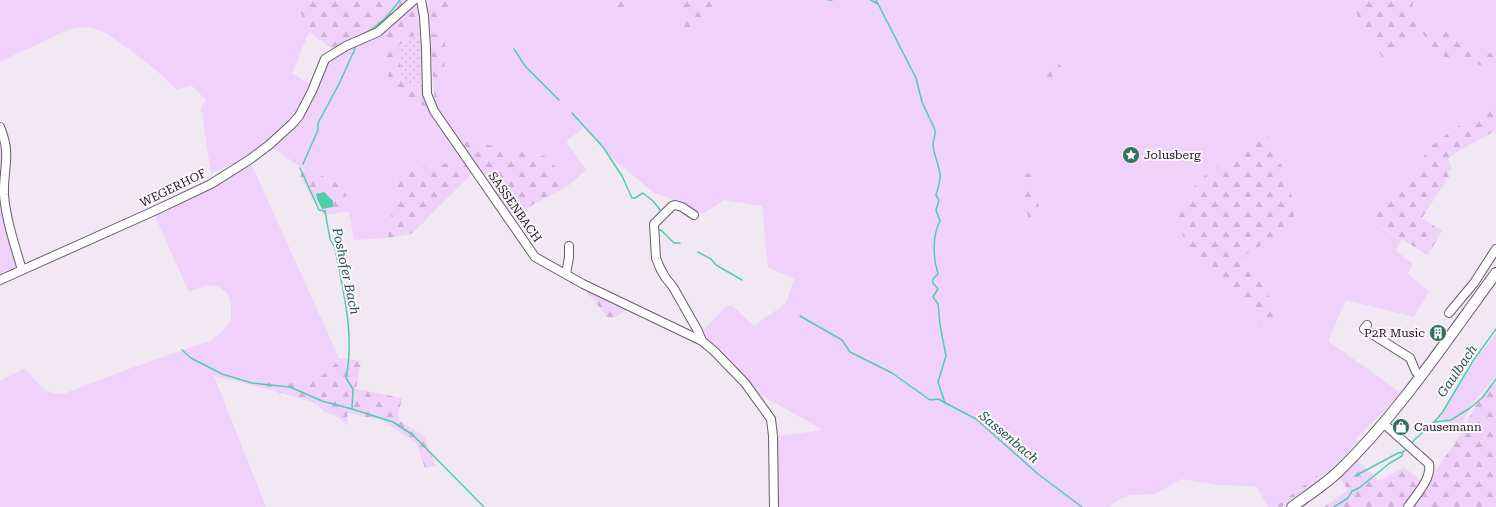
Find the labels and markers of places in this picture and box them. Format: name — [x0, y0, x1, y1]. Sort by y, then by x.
place icon: Jolusberg — [1121, 145, 1141, 165]
place label: Jolusberg — [1144, 148, 1201, 162]
building icon: P2R Music — [1428, 323, 1448, 343]
place label: P2R Music — [1364, 326, 1425, 340]
shop icon: Causemann — [1391, 417, 1411, 437]
place label: Causemann — [1414, 420, 1482, 434]

